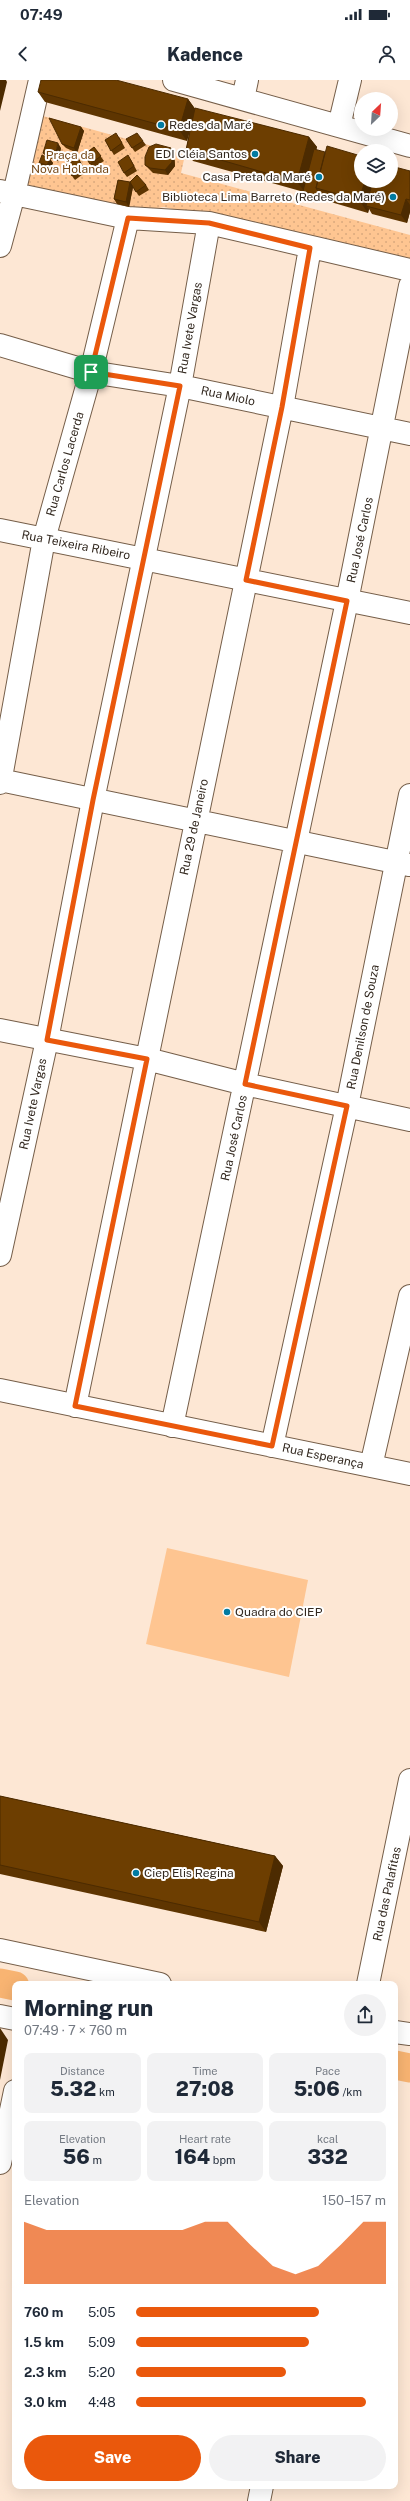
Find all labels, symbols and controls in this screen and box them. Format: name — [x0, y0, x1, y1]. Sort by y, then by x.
text: 07:49 — [20, 6, 63, 23]
icon: back — [12, 43, 34, 65]
icon: person — [376, 43, 398, 65]
text: Kadence — [167, 44, 243, 65]
north arrow — [354, 92, 398, 136]
map controls — [354, 92, 398, 188]
place label: Redes da Maré — [169, 118, 252, 132]
marker: Redes da Maré — [156, 120, 166, 130]
button: layers — [354, 144, 398, 188]
place label: EDI Cléia Santos — [155, 147, 247, 161]
park label: Praça da Nova Holanda — [31, 148, 109, 176]
marker: EDI Cléia Santos — [250, 149, 260, 159]
place label: Casa Preta da Maré — [202, 170, 311, 184]
marker: Casa Preta da Maré — [314, 172, 324, 182]
place label: Biblioteca Lima Barreto (Redes da Maré) — [162, 190, 385, 204]
marker: Biblioteca Lima Barreto (Redes da Maré) — [388, 192, 398, 202]
street label: Rua Ivete Vargas — [175, 281, 205, 375]
pin — [74, 355, 108, 389]
icon: arrive — [80, 361, 102, 383]
street label: Rua Miolo — [200, 383, 257, 409]
street label: Rua Carlos Lacerda — [43, 410, 87, 518]
street label: Rua José Carlos — [344, 496, 376, 584]
street label: Rua Teixeira Ribeiro — [20, 528, 132, 562]
street label: Rua 29 de Janeiro — [177, 777, 211, 876]
street label: Rua Denilson de Souza — [344, 963, 382, 1091]
street label: Rua Ivete Vargas — [16, 1057, 50, 1151]
street label: Rua José Carlos — [218, 1094, 250, 1182]
street label: Rua Esperança — [281, 1441, 365, 1471]
place label: Quadra do CIEP — [235, 1605, 323, 1619]
marker: Quadra do CIEP — [222, 1607, 232, 1617]
street label: Rua das Palafitas — [370, 1846, 404, 1942]
place label: Ciep Elis Regina — [144, 1866, 234, 1880]
marker: Ciep Elis Regina — [131, 1868, 141, 1878]
button: share — [344, 1994, 386, 2036]
text: Morning run — [24, 1995, 153, 2021]
text: 07:49 · 7 × 760 m — [24, 2023, 127, 2038]
text: Distance — [60, 2065, 105, 2077]
text: Time — [192, 2065, 218, 2077]
text: Pace — [315, 2065, 340, 2077]
text: 5.32 — [50, 2077, 96, 2101]
text: 27:08 — [176, 2077, 234, 2101]
text: 5:06 — [293, 2077, 340, 2101]
text: km — [96, 2086, 115, 2098]
text: /km — [340, 2086, 362, 2098]
text: Elevation — [59, 2133, 106, 2145]
text: Heart rate — [179, 2133, 231, 2145]
text: kcal — [317, 2133, 338, 2145]
text: 56 — [63, 2145, 90, 2169]
text: 164 — [175, 2145, 210, 2169]
text: 332 — [308, 2145, 348, 2169]
text: m — [90, 2154, 102, 2166]
text: bpm — [210, 2154, 235, 2166]
text: Elevation — [24, 2193, 79, 2208]
text: 150–157 m — [322, 2193, 386, 2208]
text: 760 m — [24, 2305, 64, 2320]
text: 5:05 — [88, 2305, 116, 2320]
text: 1.5 km — [24, 2335, 64, 2350]
text: 5:09 — [88, 2335, 115, 2350]
text: 2.3 km — [24, 2365, 67, 2380]
text: 5:20 — [88, 2365, 115, 2380]
text: 3.0 km — [24, 2395, 67, 2410]
text: 4:48 — [88, 2395, 116, 2410]
button: Save — [24, 2435, 201, 2481]
button: Share — [209, 2435, 386, 2481]

